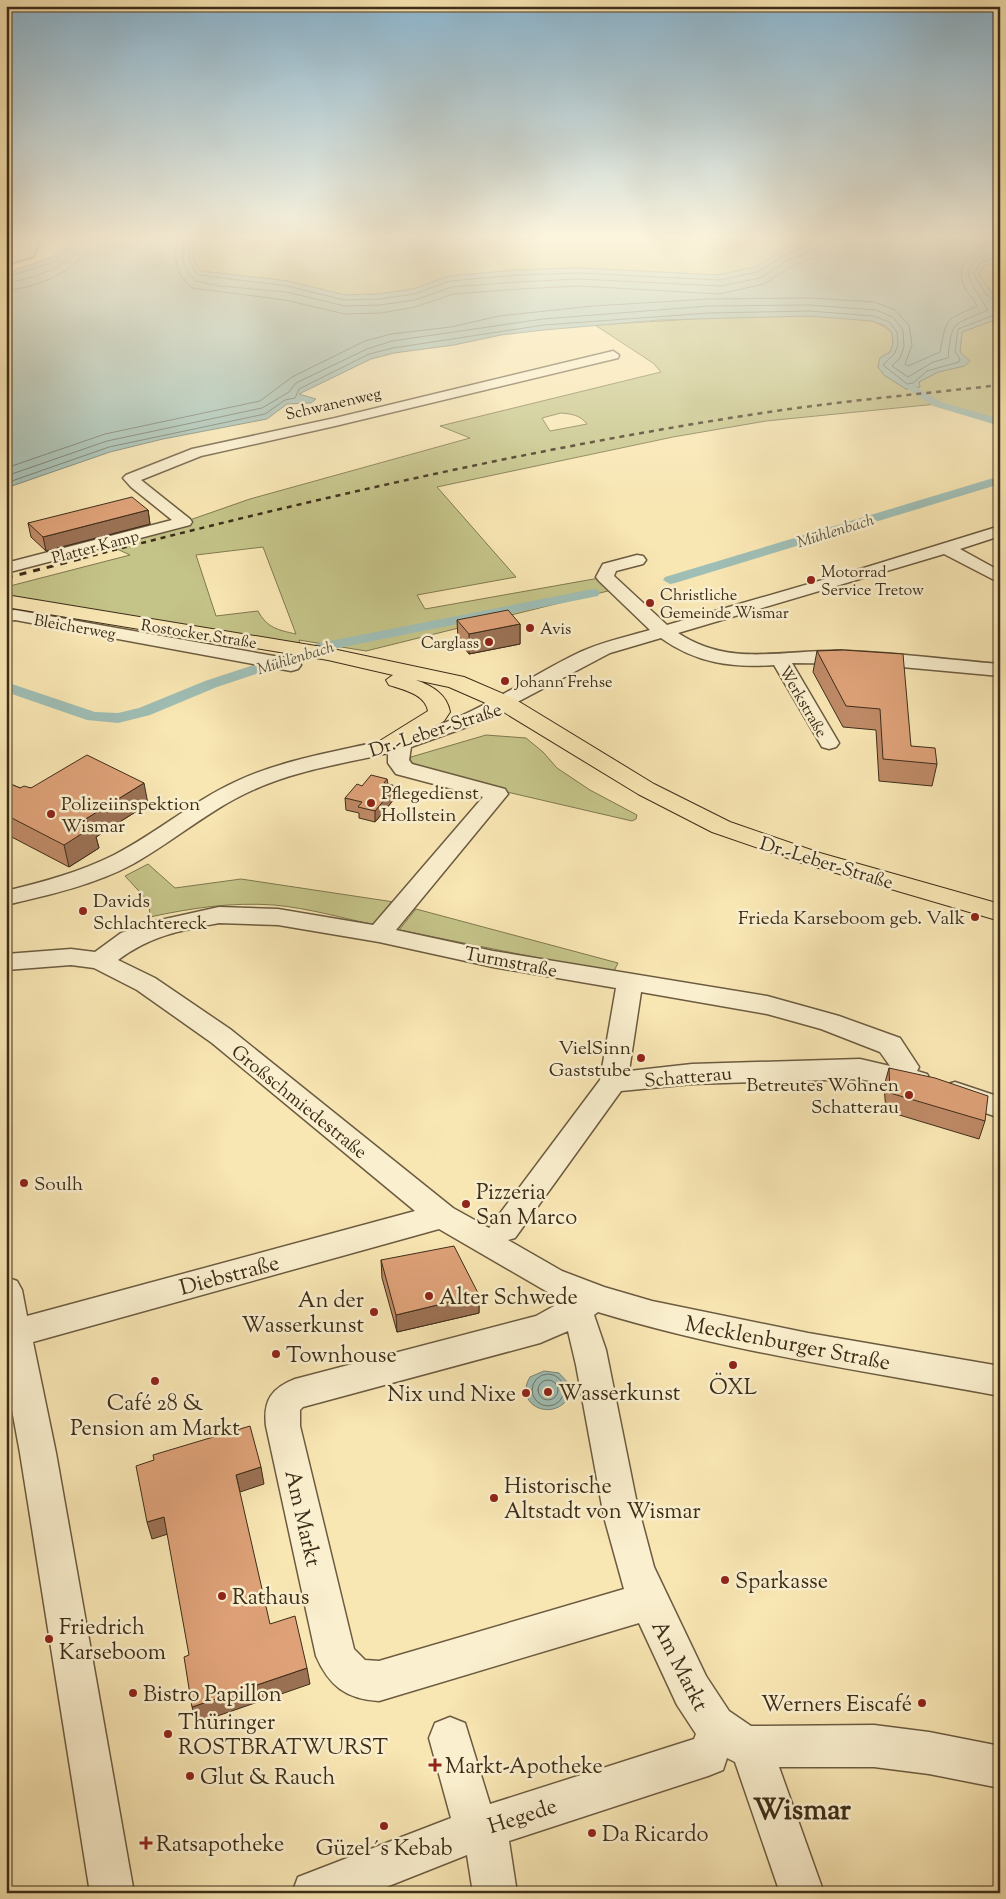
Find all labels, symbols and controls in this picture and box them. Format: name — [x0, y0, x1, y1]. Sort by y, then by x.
street label: Schwanenweg — [283, 383, 384, 428]
water label: Mühlenbach — [794, 510, 877, 555]
street label: Platter Kamp — [49, 526, 142, 571]
place label: Motorrad Service Tretow — [821, 562, 924, 603]
marker: Motorrad Service Tretow — [805, 574, 817, 586]
place label: Christliche Gemeinde Wismar — [660, 585, 789, 626]
marker: Christliche Gemeinde Wismar — [644, 597, 656, 609]
street label: Bleicherweg — [32, 610, 118, 647]
street label: Rostocker Straße — [139, 615, 258, 656]
place label: Avis — [540, 619, 571, 642]
marker: Avis — [524, 622, 536, 634]
place label: Carglass — [421, 633, 479, 656]
marker: Carglass — [483, 636, 495, 648]
water label: Mühlenbach — [254, 637, 337, 682]
street label: Werkstraße — [772, 662, 832, 742]
place label: Johann Frehse — [514, 672, 613, 695]
marker: Johann Frehse — [499, 675, 511, 687]
street label: Dr.-Leber-Straße — [366, 697, 506, 766]
place label: Pflegedienst Hollstein — [381, 781, 479, 830]
place label: Polizeiinspektion Wismar — [61, 792, 200, 841]
marker: Pflegedienst Hollstein — [365, 797, 377, 809]
marker: Polizeiinspektion Wismar — [45, 808, 57, 820]
street label: Dr.-Leber-Straße — [756, 831, 896, 898]
place label: Davids Schlachtereck — [93, 889, 208, 938]
marker: Davids Schlachtereck — [77, 905, 89, 917]
place label: Frieda Karseboom geb. Valk — [738, 906, 966, 933]
marker: Frieda Karseboom geb. Valk — [969, 911, 981, 923]
street label: Turmstraße — [462, 941, 559, 986]
place label: VielSinn Gaststube — [549, 1036, 631, 1085]
street label: Großschmiedestraße — [225, 1040, 372, 1166]
marker: VielSinn Gaststube — [635, 1052, 647, 1064]
street label: Schatterau — [643, 1061, 733, 1096]
place label: Betreutes Wohnen Schatterau — [746, 1073, 899, 1122]
marker: Betreutes Wohnen Schatterau — [903, 1089, 915, 1101]
place label: Soulh — [34, 1172, 83, 1199]
marker: Soulh — [18, 1177, 30, 1189]
place label: Pizzeria San Marco — [476, 1178, 577, 1235]
marker: Pizzeria San Marco — [460, 1198, 472, 1210]
street label: Diebstraße — [176, 1248, 283, 1306]
place label: Alter Schwede — [439, 1283, 578, 1315]
place label: An der Wasserkunst — [242, 1286, 364, 1343]
marker: Alter Schwede — [423, 1290, 435, 1302]
marker: An der Wasserkunst — [368, 1306, 380, 1318]
street label: Mecklenburger Straße — [682, 1309, 893, 1381]
place label: Townhouse — [286, 1341, 397, 1373]
marker: Townhouse — [270, 1348, 282, 1360]
marker: ÖXL — [727, 1359, 739, 1371]
place label: ÖXL — [709, 1372, 757, 1405]
marker: Café 28 & Pension am Markt — [149, 1375, 161, 1387]
place label: Wasserkunst — [558, 1379, 681, 1411]
place label: Nix und Nixe — [387, 1380, 516, 1412]
marker: Wasserkunst — [542, 1386, 554, 1398]
marker: Nix und Nixe — [520, 1387, 532, 1399]
place label: Café 28 & Pension am Markt — [70, 1389, 240, 1446]
street label: Am Markt — [274, 1467, 328, 1571]
place label: Historische Altstadt von Wismar — [504, 1472, 701, 1529]
marker: Historische Altstadt von Wismar — [488, 1492, 500, 1504]
place label: Sparkasse — [735, 1567, 828, 1599]
marker: Sparkasse — [719, 1574, 731, 1586]
place label: Rathaus — [232, 1583, 309, 1615]
marker: Rathaus — [216, 1590, 228, 1602]
place label: Friedrich Karseboom — [59, 1613, 166, 1670]
street label: Am Markt — [642, 1615, 715, 1718]
marker: Friedrich Karseboom — [43, 1633, 55, 1645]
place label: Bistro Papillon — [143, 1680, 282, 1712]
marker: Bistro Papillon — [127, 1687, 139, 1699]
place label: Werners Eiscafé — [761, 1690, 912, 1722]
marker: Werners Eiscafé — [916, 1697, 928, 1709]
place label: Thüringer ROSTBRATWURST — [178, 1708, 388, 1765]
marker: Thüringer ROSTBRATWURST — [162, 1728, 174, 1740]
place label: Markt-Apotheke — [445, 1752, 603, 1784]
marker: Markt-Apotheke — [429, 1759, 441, 1771]
place label: Glut & Rauch — [200, 1763, 335, 1795]
marker: Glut & Rauch — [184, 1770, 196, 1782]
district label: Wismar — [753, 1791, 851, 1833]
street label: Hegede — [484, 1792, 562, 1844]
marker: Güzel´s Kebab — [378, 1820, 390, 1832]
place label: Da Ricardo — [602, 1820, 708, 1852]
marker: Da Ricardo — [586, 1827, 598, 1839]
place label: Ratsapotheke — [156, 1830, 284, 1862]
place label: Güzel´s Kebab — [315, 1834, 453, 1866]
marker: Ratsapotheke — [140, 1837, 152, 1849]

